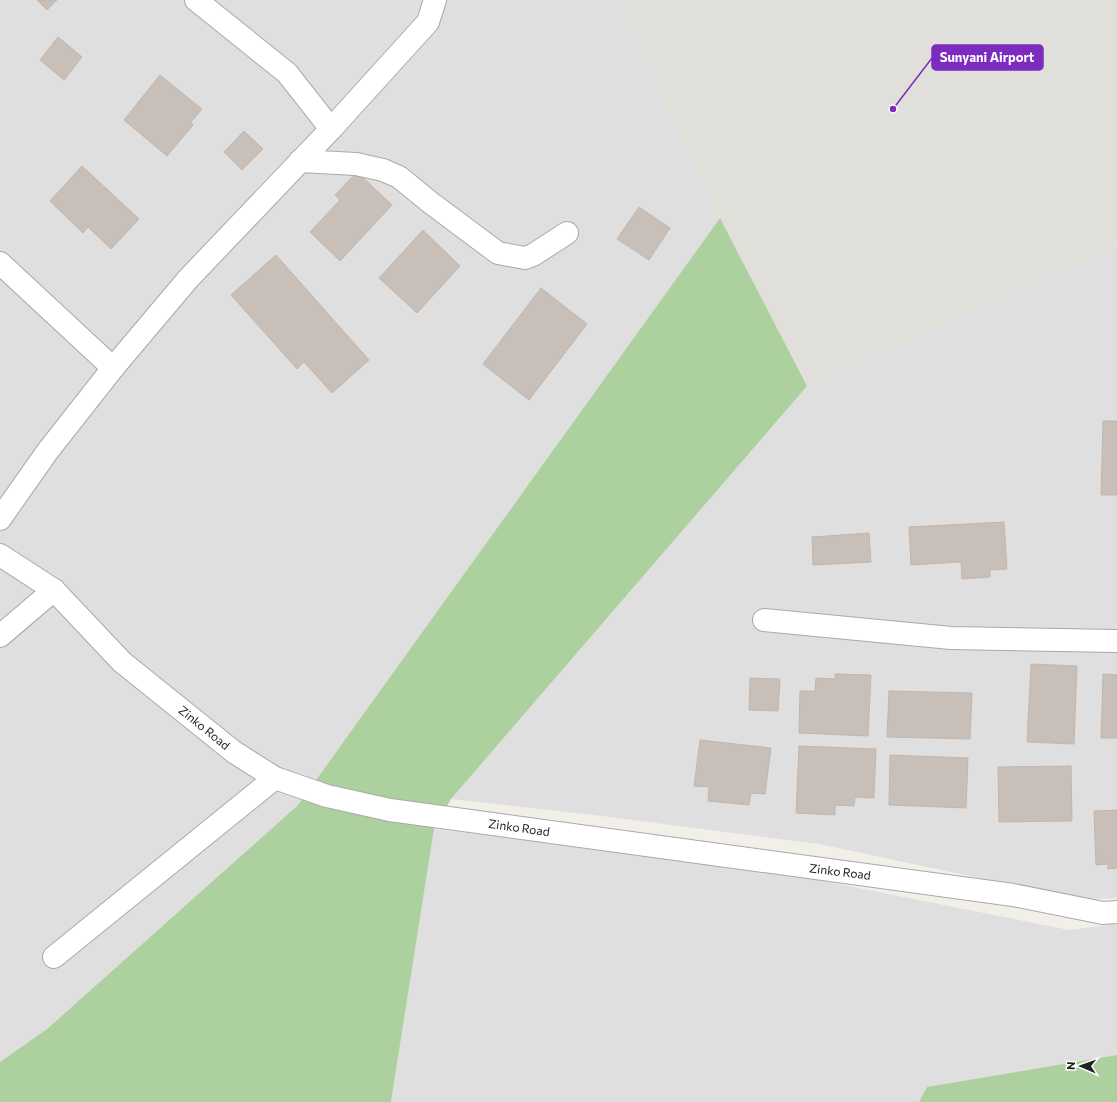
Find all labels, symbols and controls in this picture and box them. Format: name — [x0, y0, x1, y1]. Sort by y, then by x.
callout: Sunyani Airport — [932, 45, 1043, 70]
text: Sunyani Airport — [940, 49, 1035, 65]
street label: Zinko Road — [176, 702, 233, 752]
street label: Zinko Road — [488, 816, 551, 838]
street label: Zinko Road — [809, 860, 872, 882]
north arrow — [1061, 1046, 1101, 1086]
text: N — [1064, 1061, 1077, 1070]

